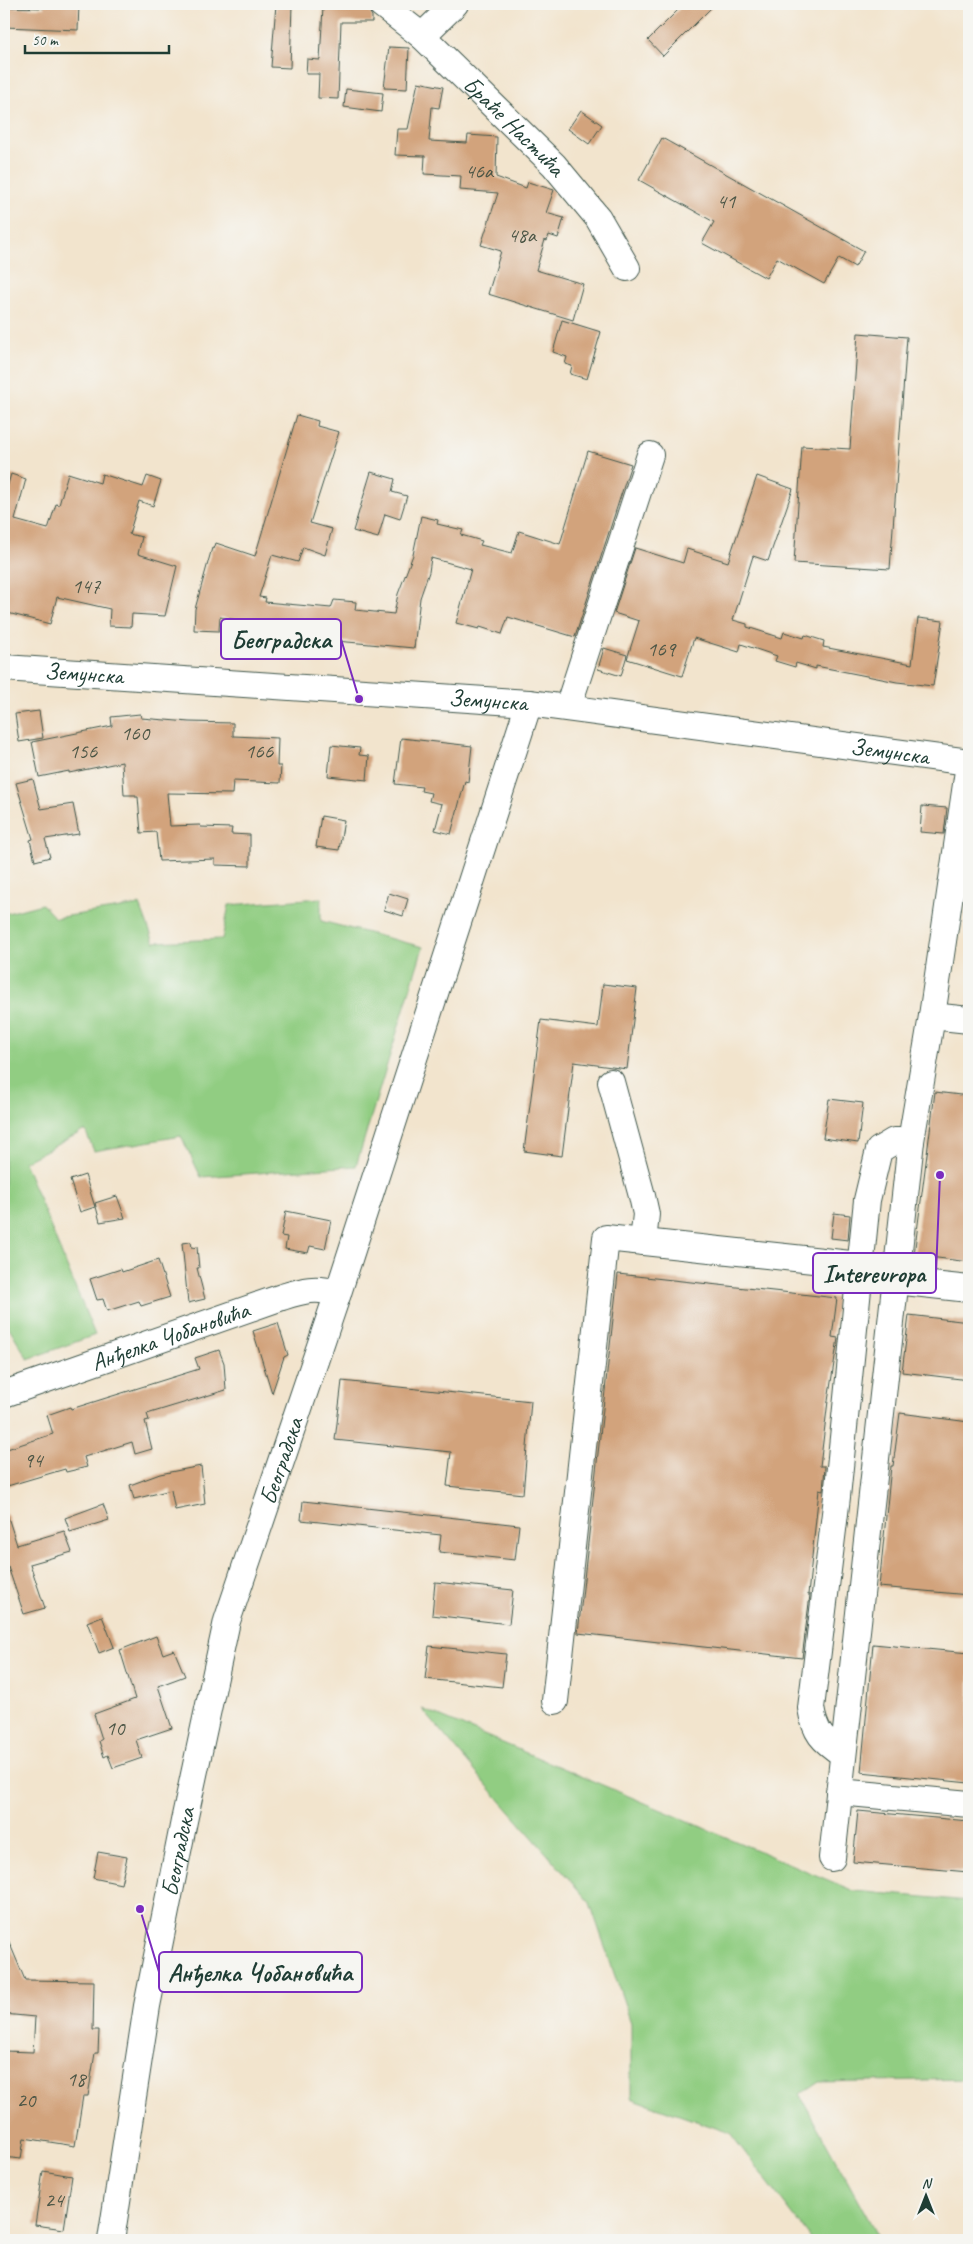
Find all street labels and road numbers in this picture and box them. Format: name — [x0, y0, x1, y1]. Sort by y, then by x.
street label: Браће Настића — [457, 69, 573, 184]
street label: Земунска — [43, 656, 126, 691]
street label: Земунска — [448, 683, 530, 718]
street label: Земунска — [849, 731, 933, 772]
street label: Анђелка Чобановића — [87, 1294, 255, 1377]
street label: Београдска — [253, 1412, 310, 1508]
street label: Београдска — [154, 1803, 202, 1899]

